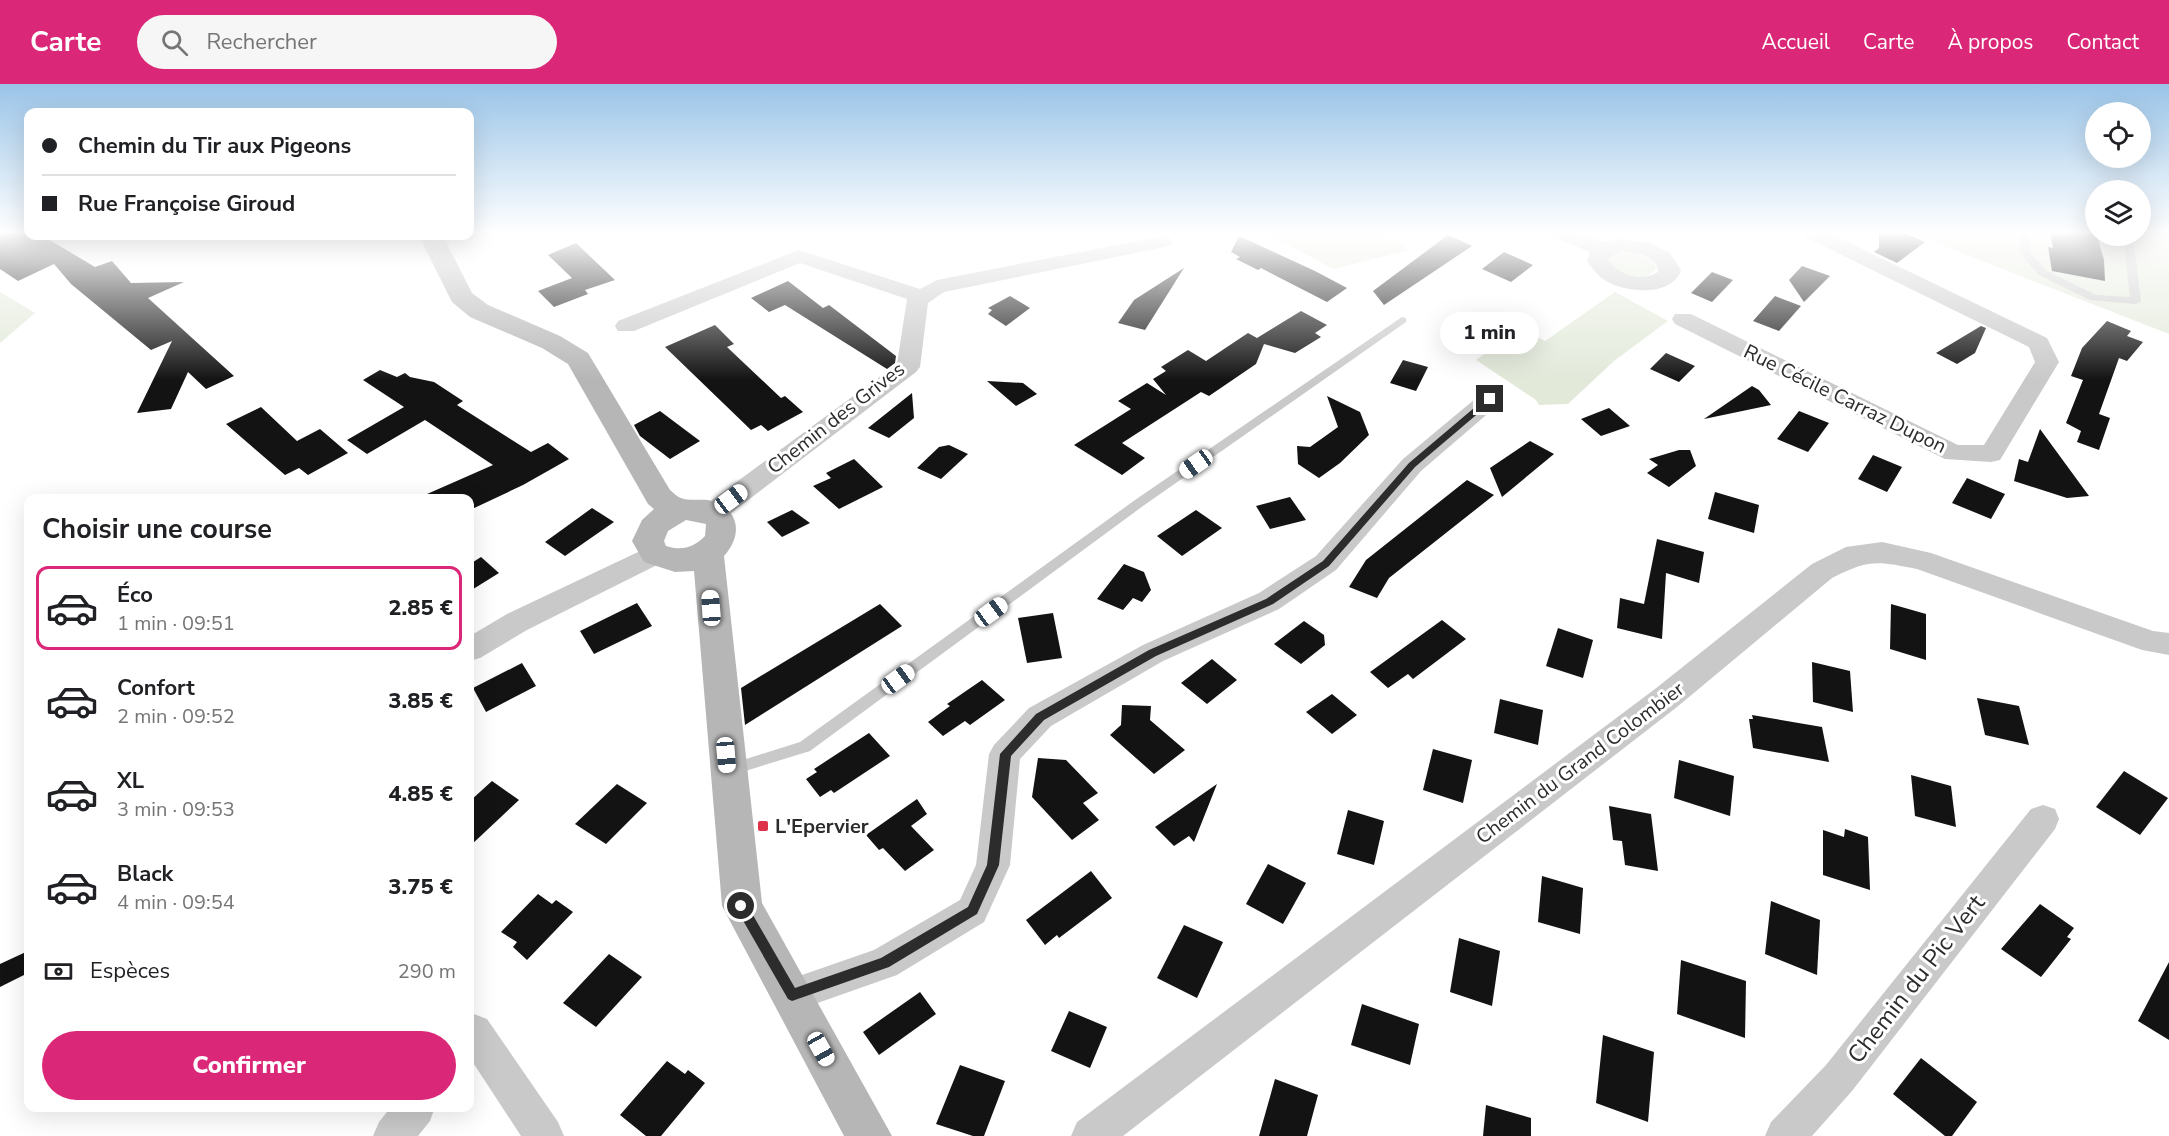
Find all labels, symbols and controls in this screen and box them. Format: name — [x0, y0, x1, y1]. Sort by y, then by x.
search box — [137, 15, 557, 69]
text: Carte — [30, 23, 101, 61]
icon: search — [158, 26, 191, 59]
text: Rechercher — [206, 27, 317, 57]
text: Accueil — [1761, 28, 1830, 56]
text: Carte — [1863, 28, 1914, 56]
text: À propos — [1947, 28, 2033, 56]
text: Contact — [2066, 28, 2139, 56]
map controls — [2085, 102, 2151, 246]
button: locate — [2085, 102, 2151, 168]
text: Chemin du Tir aux Pigeons — [78, 131, 351, 161]
button: layers — [2085, 180, 2151, 246]
text: Rue Françoise Giroud — [78, 189, 295, 219]
callout: 1 min — [1440, 312, 1540, 354]
text: 1 min — [1463, 319, 1516, 346]
street label: Rue Cécile Carraz Dupon — [1739, 338, 1951, 460]
street label: Chemin des Grives — [762, 356, 910, 480]
route end — [1476, 385, 1503, 412]
car — [1176, 446, 1216, 482]
car — [711, 481, 751, 517]
text: Choisir une course — [42, 511, 272, 548]
text: Éco — [117, 580, 153, 610]
icon: car — [45, 581, 99, 635]
car — [701, 589, 721, 627]
text: 2.85 € — [388, 593, 453, 623]
car — [971, 594, 1011, 630]
text: 1 min · 09:51 — [117, 610, 235, 637]
car — [878, 661, 918, 697]
text: Confort — [117, 673, 195, 703]
icon: car — [45, 674, 99, 728]
street label: Chemin du Grand Colombier — [1470, 676, 1690, 850]
text: 3.85 € — [388, 686, 453, 716]
text: 2 min · 09:52 — [117, 703, 235, 730]
car — [715, 736, 737, 774]
text: XL — [117, 766, 144, 796]
icon: car — [45, 767, 99, 821]
text: 4.85 € — [388, 779, 453, 809]
text: 3 min · 09:53 — [117, 796, 235, 823]
place label: L'Epervier — [775, 813, 869, 840]
marker: L'Epervier — [756, 819, 770, 833]
text: Black — [117, 859, 173, 889]
icon: car — [45, 860, 99, 914]
text: 3.75 € — [388, 872, 453, 902]
street label: Chemin du Pic Vert — [1840, 888, 1992, 1070]
text: 4 min · 09:54 — [117, 889, 235, 916]
route start — [727, 892, 754, 919]
icon: cash — [42, 955, 75, 988]
text: Espèces — [90, 956, 170, 986]
text: 290 m — [398, 958, 456, 985]
car — [804, 1029, 838, 1069]
button: Confirmer — [42, 1031, 456, 1100]

